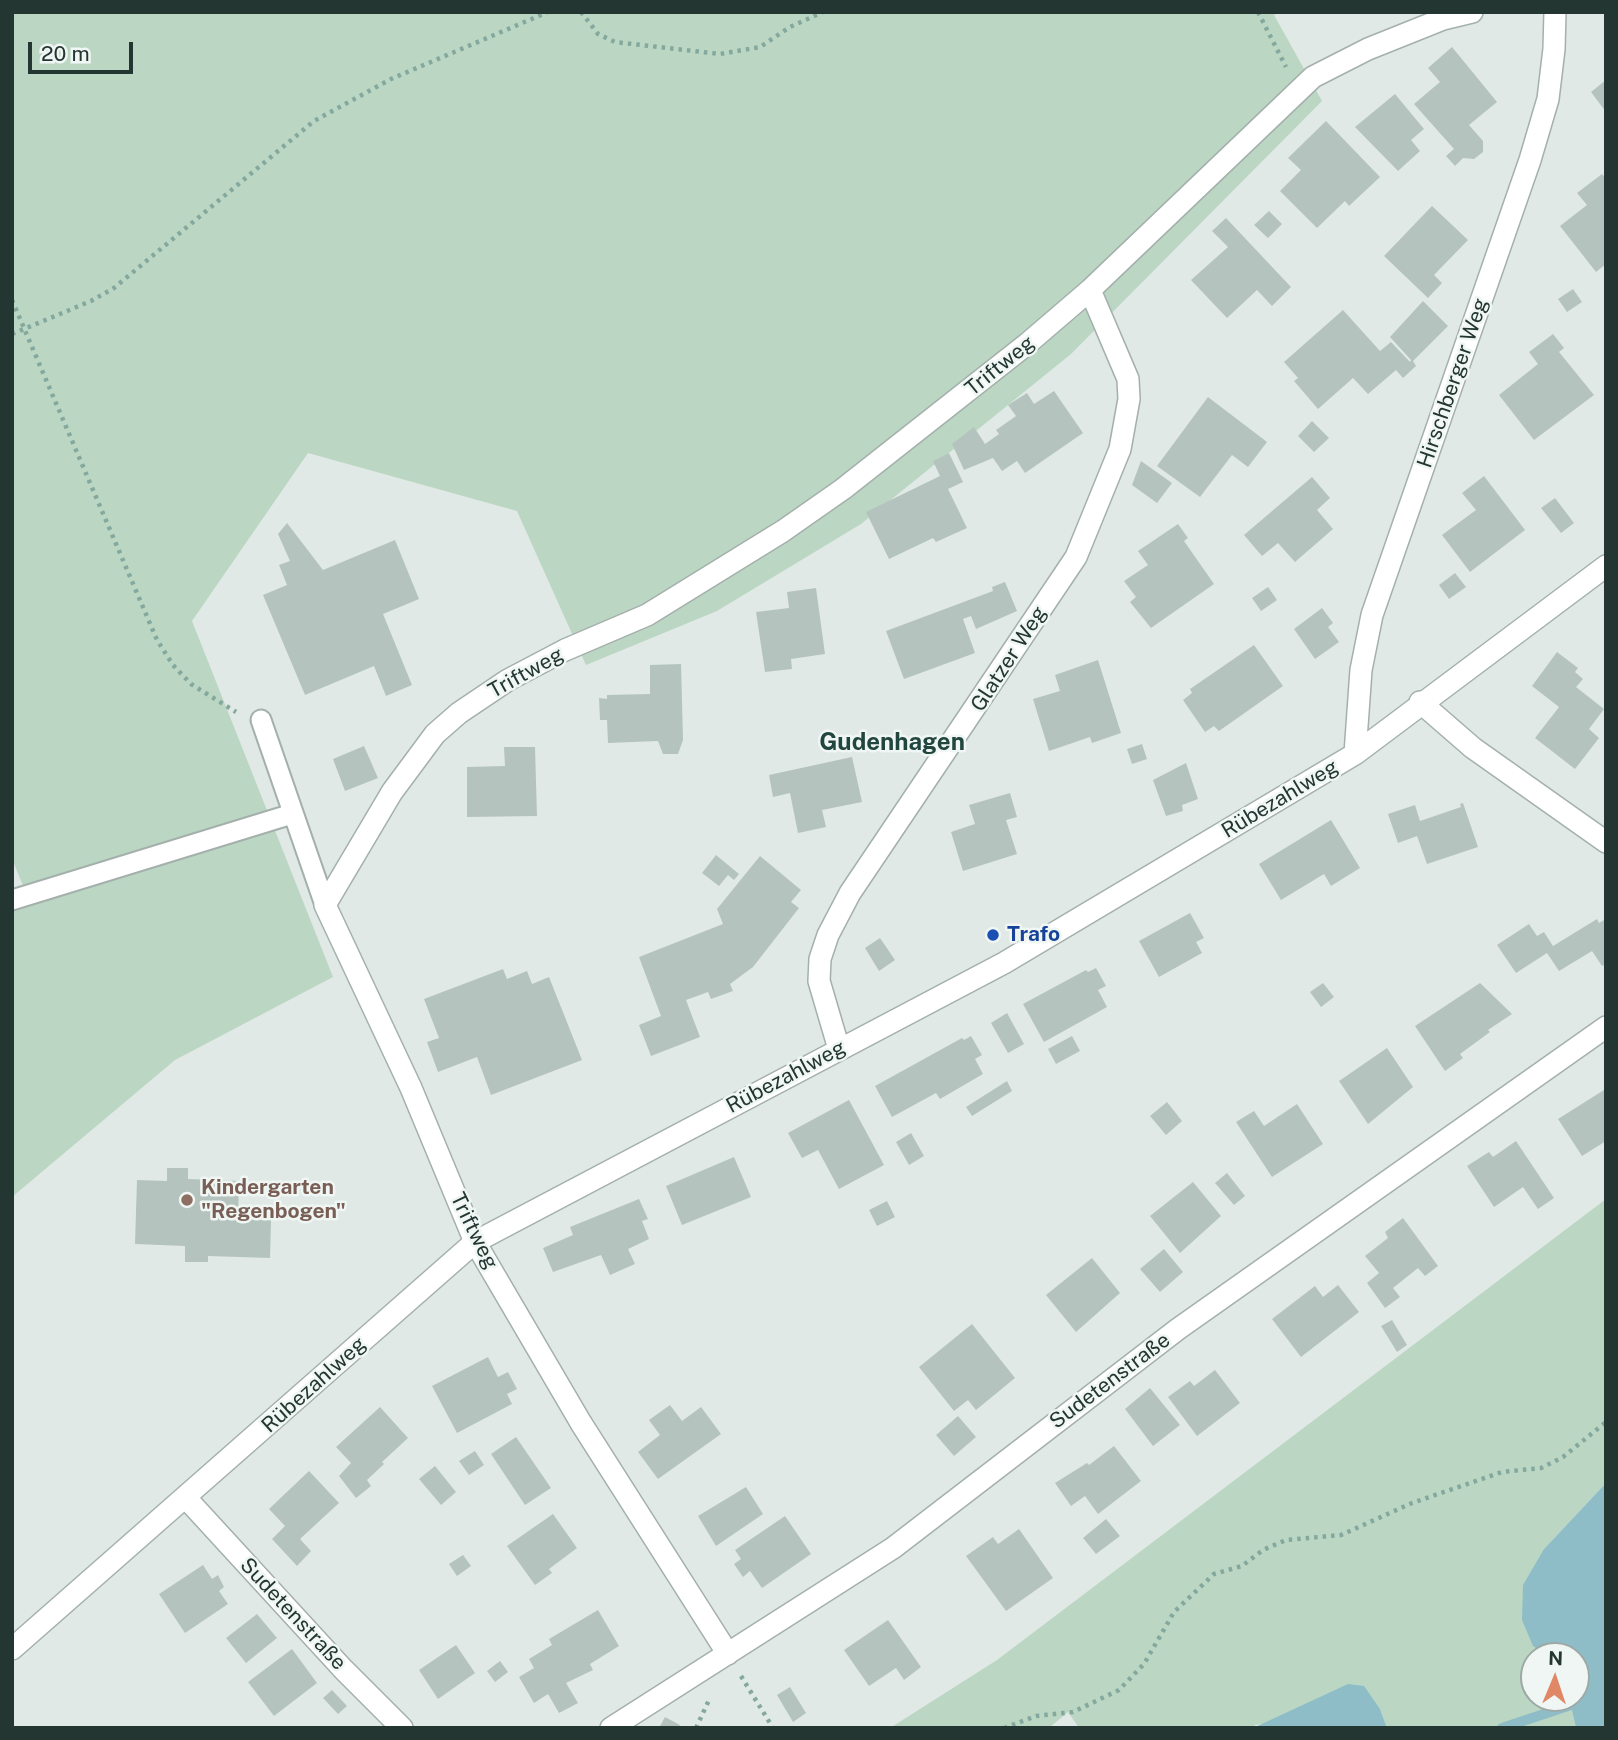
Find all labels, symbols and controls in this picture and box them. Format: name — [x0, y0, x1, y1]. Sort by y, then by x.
scale bar — [32, 28, 136, 72]
text: 20 m — [41, 41, 90, 66]
street label: Hirschberger Weg — [1412, 295, 1494, 471]
street label: Triftweg — [960, 330, 1040, 402]
street label: Glatzer Weg — [966, 602, 1052, 716]
street label: Triftweg — [484, 642, 568, 704]
district label: Gudenhagen — [819, 729, 965, 757]
street label: Rübezahlweg — [1217, 754, 1343, 844]
place label: Trafo — [1007, 922, 1060, 948]
marker: Trafo — [985, 927, 1001, 943]
street label: Rübezahlweg — [722, 1035, 850, 1119]
place label: Kindergarten "Regenbogen" — [201, 1175, 346, 1225]
street label: Triftweg — [445, 1189, 503, 1273]
marker: Kindergarten "Regenbogen" — [179, 1192, 195, 1208]
street label: Sudetenstraße — [1045, 1328, 1175, 1434]
street label: Rübezahlweg — [257, 1332, 371, 1438]
street label: Sudetenstraße — [235, 1553, 351, 1675]
north arrow — [1520, 1642, 1590, 1712]
text: N — [1548, 1647, 1563, 1669]

